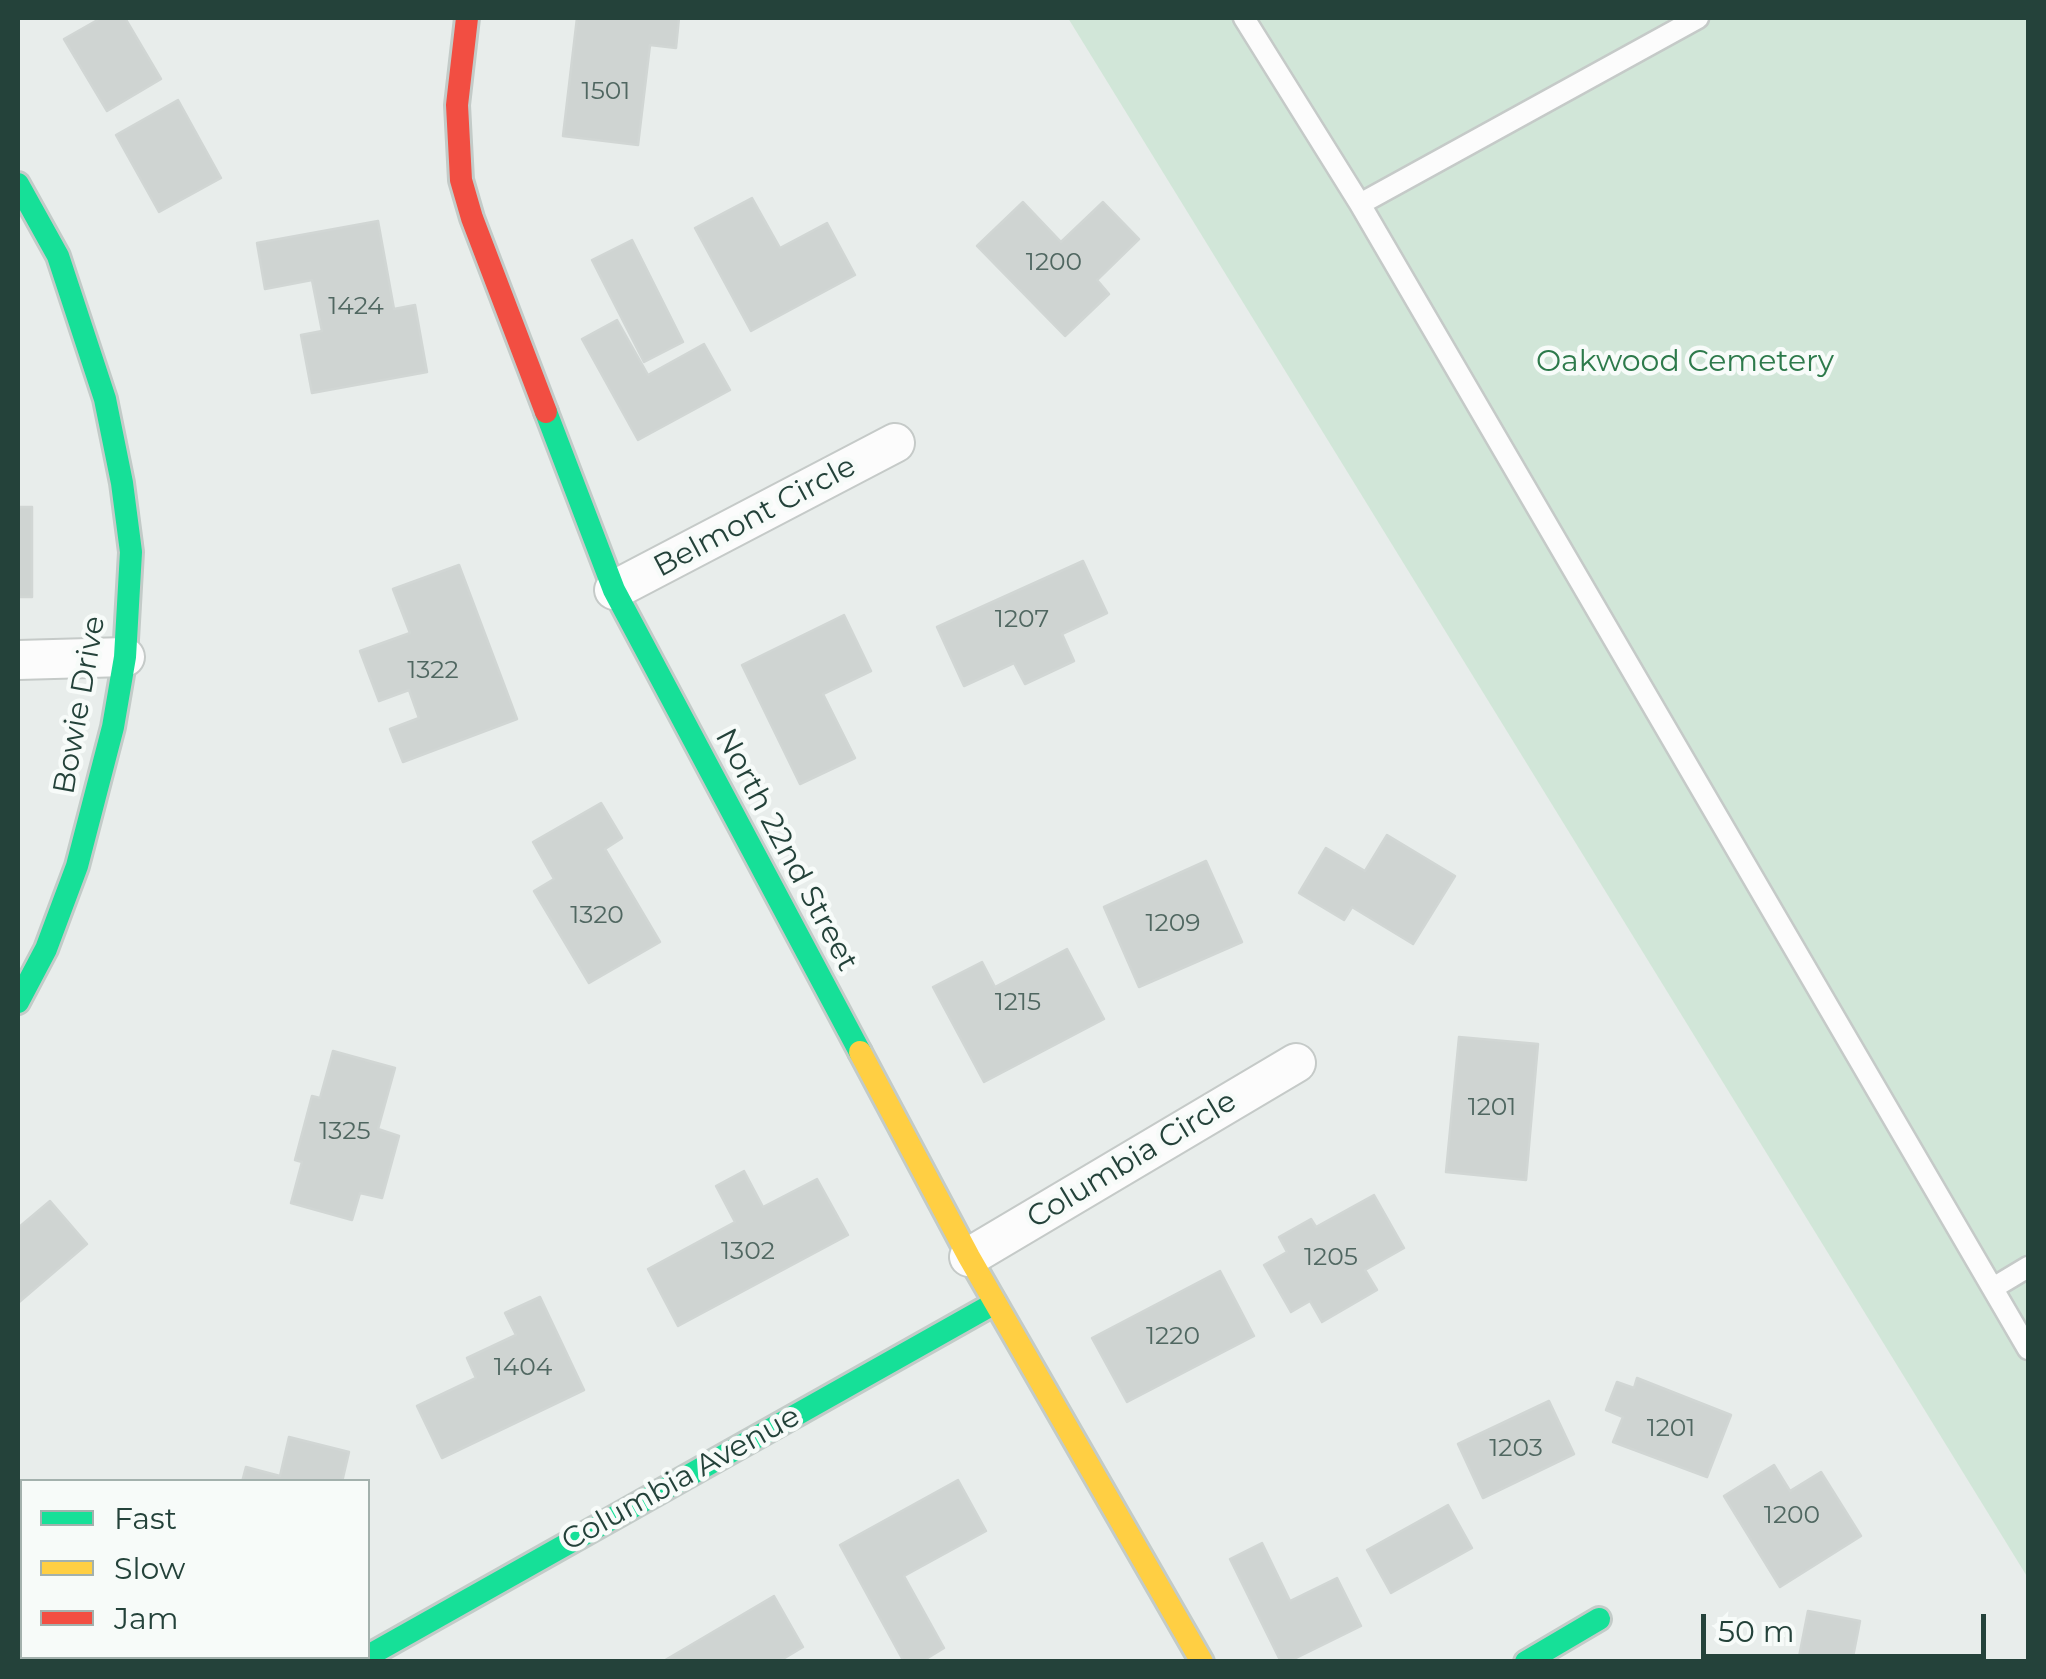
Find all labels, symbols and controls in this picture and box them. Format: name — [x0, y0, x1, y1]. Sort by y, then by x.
house number: 1501 — [582, 77, 630, 107]
house number: 1200 — [1026, 248, 1082, 278]
house number: 1424 — [328, 292, 384, 322]
park label: Oakwood Cemetery — [1536, 344, 1834, 380]
street label: Belmont Circle — [648, 449, 862, 585]
house number: 1207 — [995, 605, 1049, 635]
street label: Bowie Drive — [47, 613, 113, 797]
house number: 1322 — [407, 656, 459, 686]
street label: North 22nd Street — [707, 723, 865, 977]
house number: 1320 — [570, 901, 624, 931]
house number: 1209 — [1146, 909, 1200, 939]
house number: 1215 — [995, 988, 1041, 1018]
street label: Columbia Circle — [1021, 1083, 1243, 1237]
house number: 1201 — [1468, 1093, 1516, 1123]
house number: 1325 — [319, 1117, 371, 1147]
house number: 1302 — [721, 1237, 775, 1267]
house number: 1205 — [1304, 1243, 1358, 1273]
house number: 1220 — [1146, 1322, 1200, 1352]
house number: 1404 — [494, 1353, 552, 1383]
street label: Columbia Avenue — [556, 1399, 806, 1559]
house number: 1201 — [1647, 1414, 1695, 1444]
house number: 1203 — [1489, 1434, 1543, 1464]
legend — [20, 1479, 370, 1659]
text: Fast — [114, 1500, 177, 1537]
house number: 1200 — [1764, 1501, 1820, 1531]
text: Slow — [114, 1550, 185, 1587]
scale bar — [1706, 1594, 1991, 1656]
text: Jam — [114, 1600, 179, 1637]
text: 50 m — [1718, 1613, 1795, 1650]

